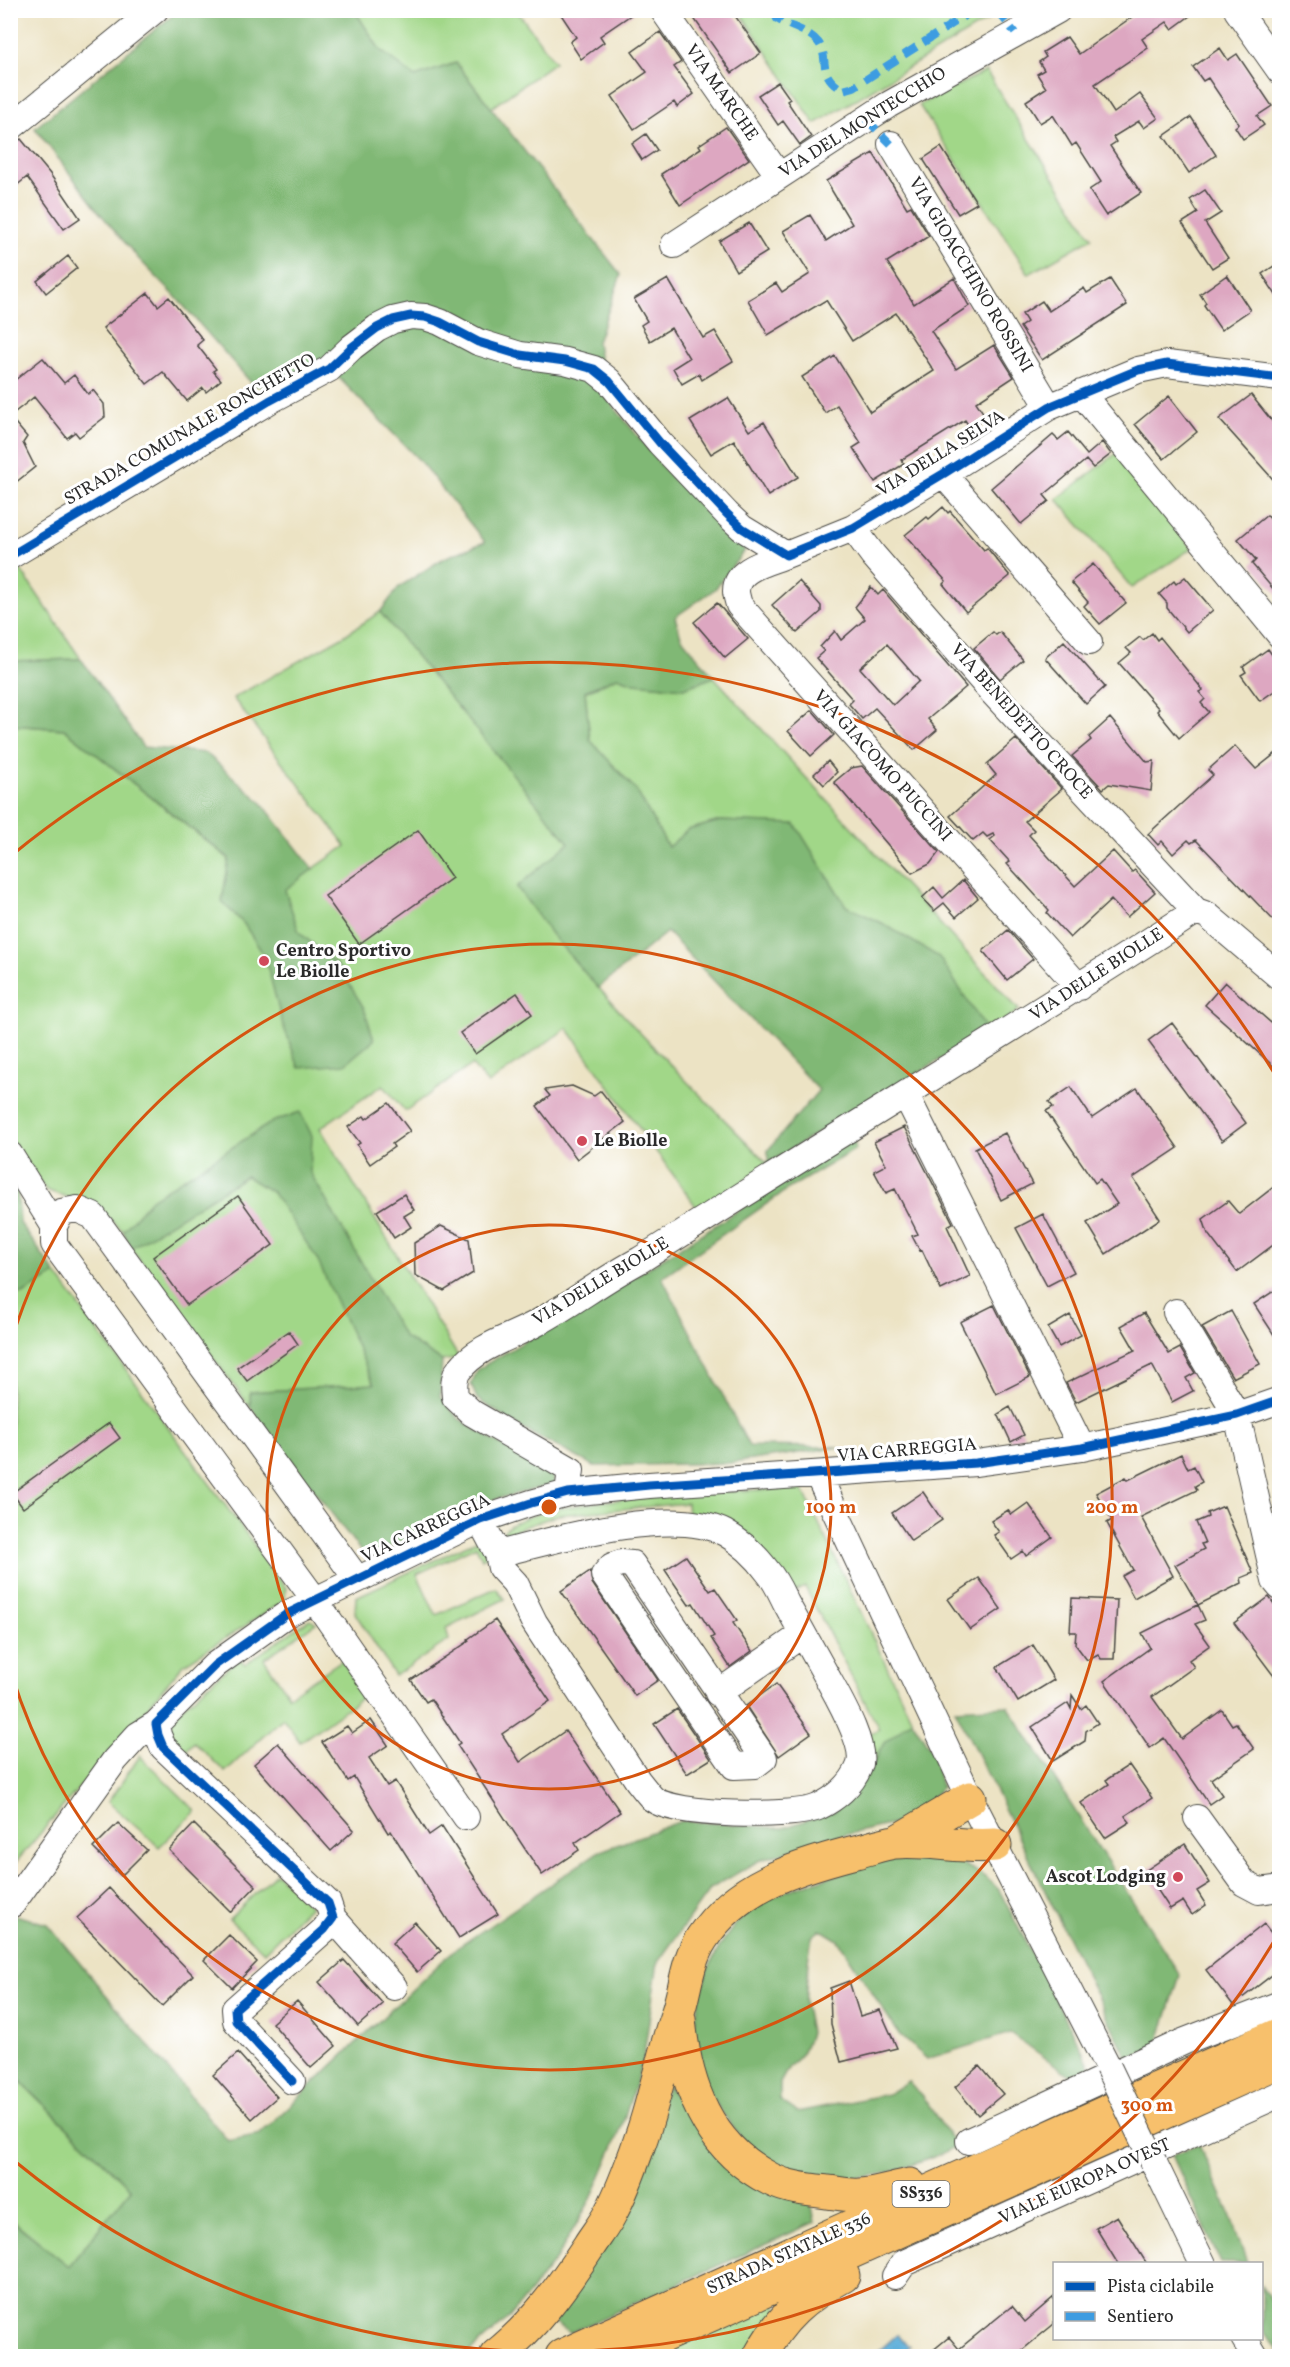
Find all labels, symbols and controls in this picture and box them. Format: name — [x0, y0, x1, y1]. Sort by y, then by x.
street label: VIA MARCHE — [678, 40, 764, 147]
street label: VIA DEL MONTECCHIO — [775, 61, 951, 185]
street label: VIA GIOACCHINO ROSSINI — [902, 172, 1038, 378]
street label: STRADA COMUNALE RONCHETTO — [60, 348, 320, 512]
street label: VIA DELLA SELVA — [872, 404, 1010, 504]
street label: VIA BENEDETTO CROCE — [944, 638, 1098, 806]
street label: VIA GIACOMO PUCCINI — [807, 685, 957, 847]
street label: VIA DELLE BIOLLE — [1025, 922, 1169, 1028]
place label: Centro Sportivo Le Biolle — [276, 939, 411, 985]
marker: Centro Sportivo Le Biolle — [257, 954, 271, 968]
place label: Le Biolle — [594, 1129, 667, 1154]
marker: Le Biolle — [575, 1134, 589, 1148]
street label: VIA DELLE BIOLLE — [528, 1231, 674, 1333]
street label: VIA CARREGGIA — [836, 1432, 978, 1470]
street label: VIA CARREGGIA — [357, 1488, 495, 1570]
text: 100 m — [806, 1496, 856, 1521]
text: 200 m — [1086, 1496, 1138, 1521]
centre of rings — [539, 1497, 559, 1517]
place label: Ascot Lodging — [1046, 1865, 1166, 1890]
marker: Ascot Lodging — [1171, 1870, 1185, 1884]
text: 300 m — [1121, 2094, 1173, 2119]
street label: VIALE EUROPA OVEST — [995, 2133, 1175, 2231]
road number: SS336 — [892, 2181, 950, 2207]
street label: STRADA STATALE 336 — [703, 2207, 875, 2301]
legend — [1053, 2262, 1263, 2340]
text: Pista ciclabile — [1107, 2275, 1214, 2300]
text: Sentiero — [1107, 2305, 1174, 2330]

